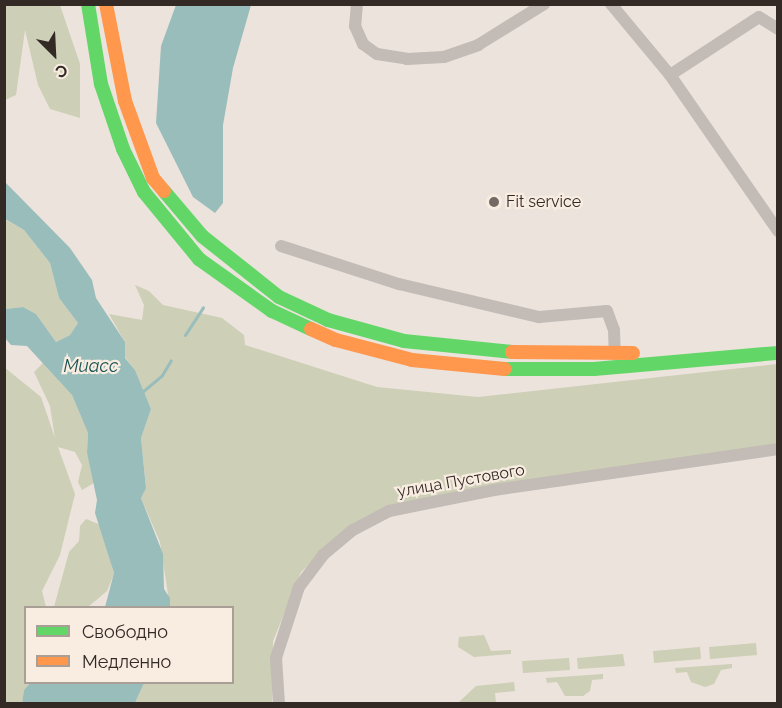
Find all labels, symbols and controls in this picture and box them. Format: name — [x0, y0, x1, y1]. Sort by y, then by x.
north arrow — [24, 24, 84, 84]
text: С — [53, 60, 70, 82]
place label: Fit service — [506, 192, 581, 212]
marker: Fit service — [487, 195, 501, 209]
water label: Миасс — [63, 355, 119, 377]
street label: улица Пустового — [396, 460, 526, 502]
legend — [24, 606, 234, 684]
text: Свободно — [82, 621, 168, 642]
text: Медленно — [82, 651, 171, 672]

